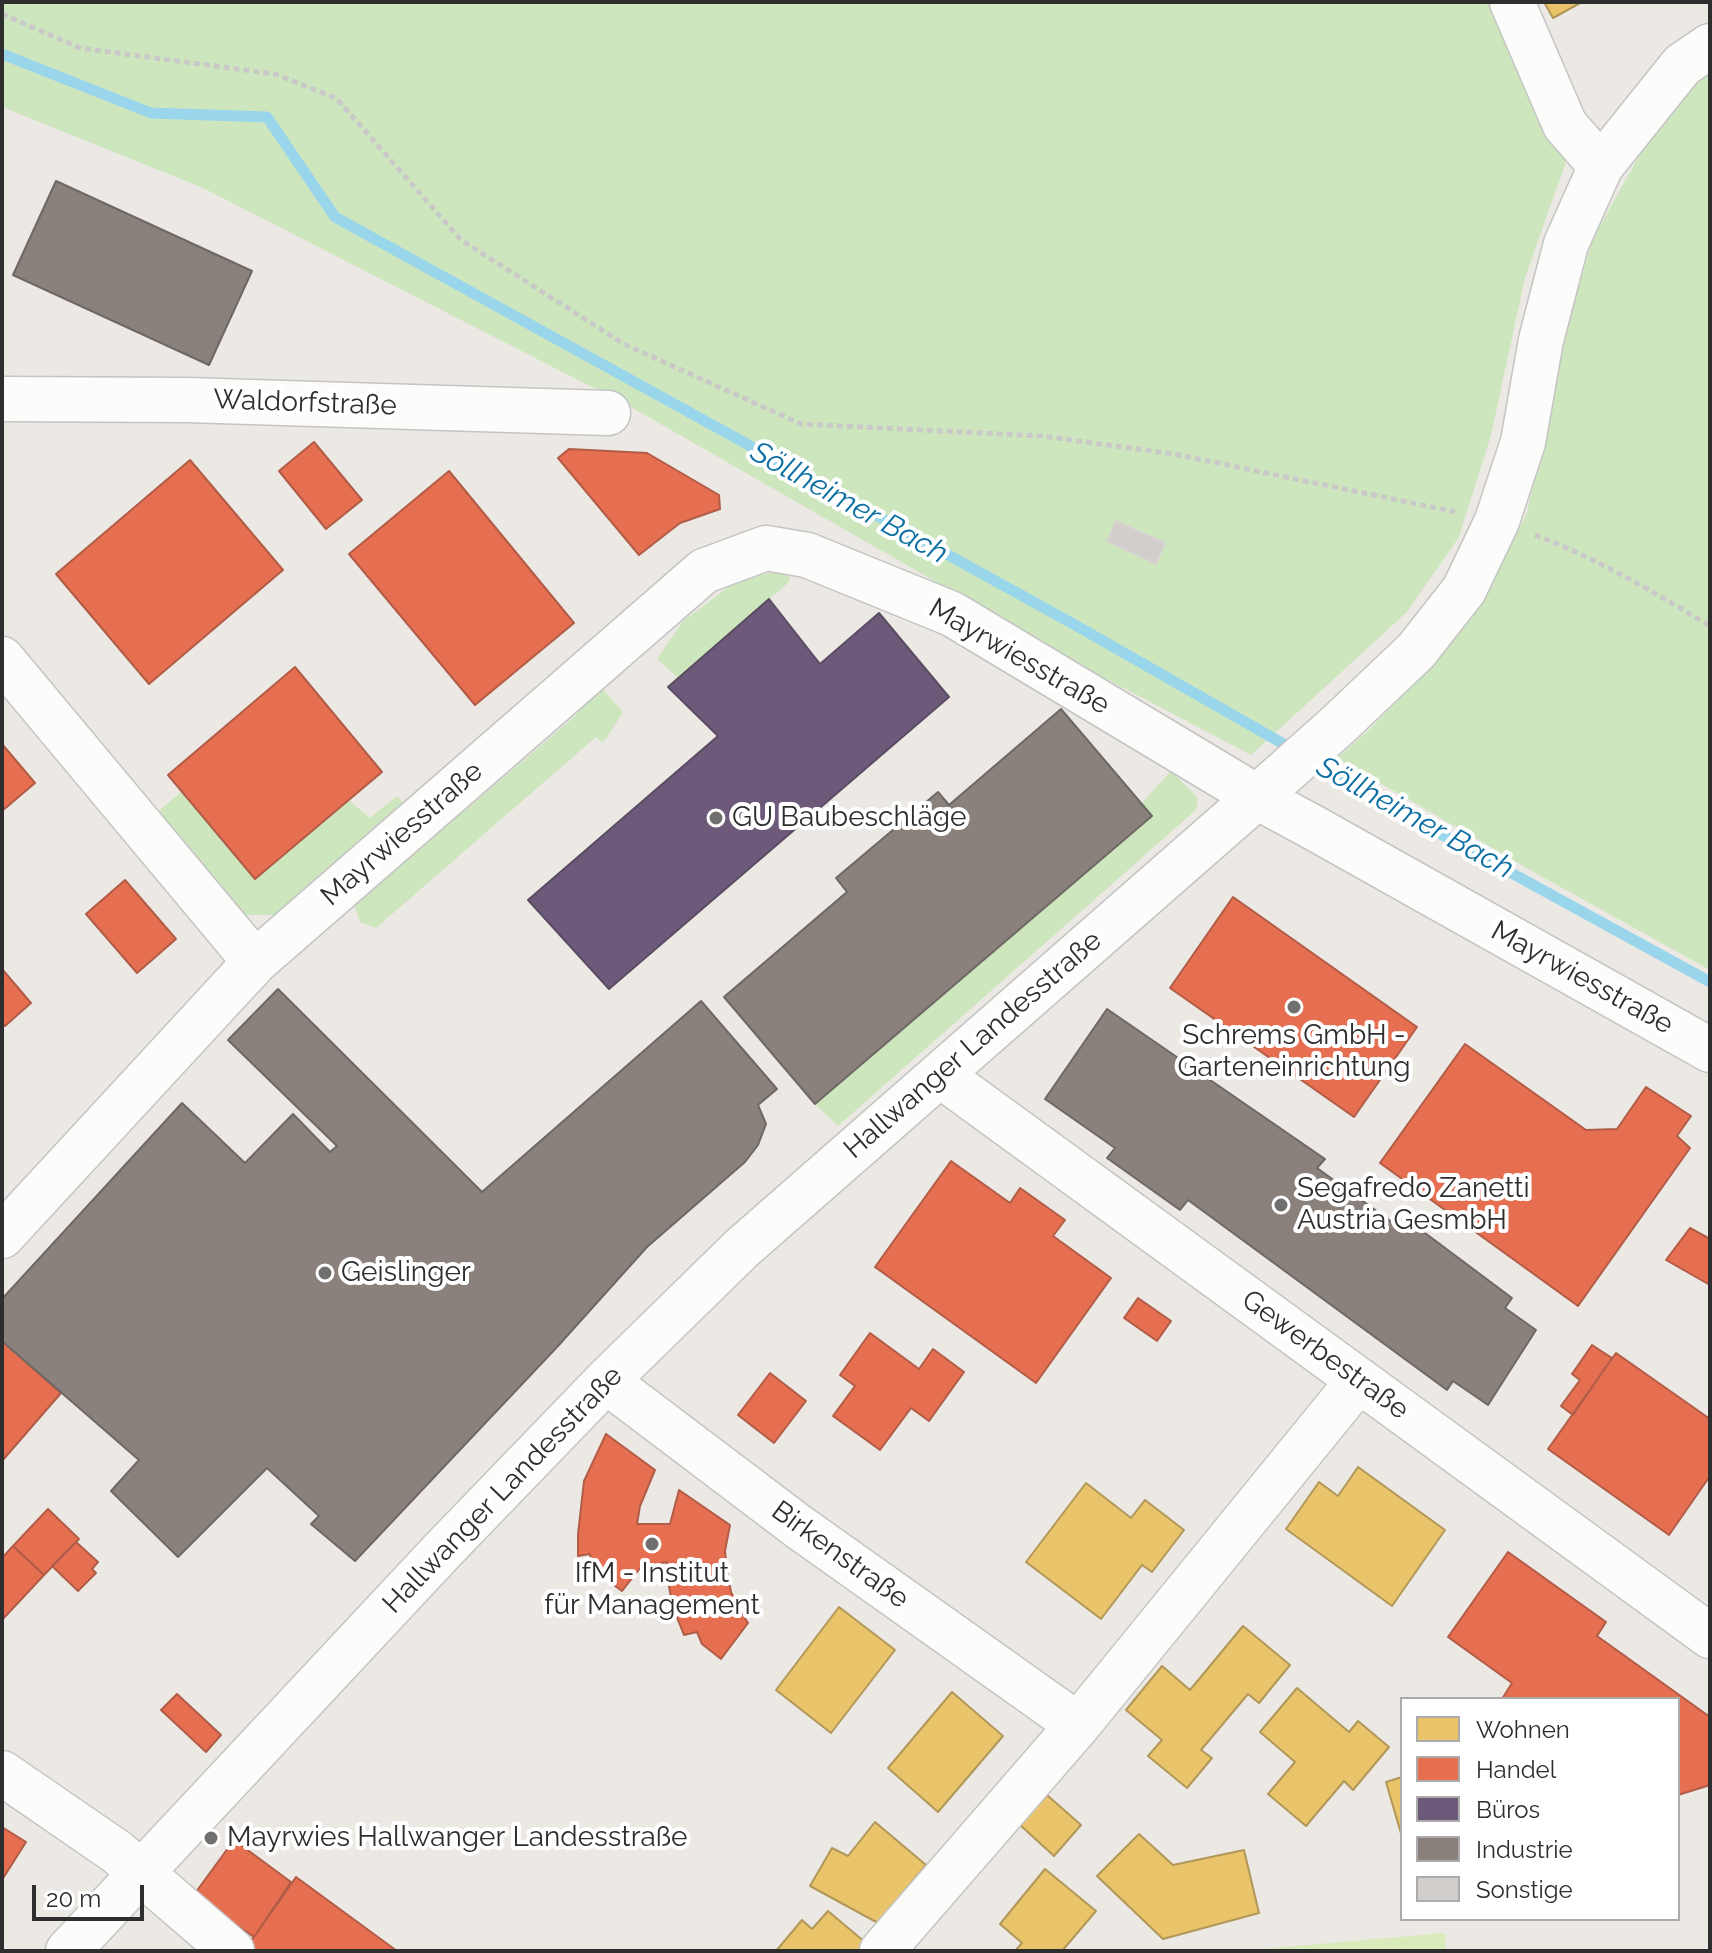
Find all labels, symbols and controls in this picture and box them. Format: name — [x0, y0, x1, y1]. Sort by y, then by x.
street label: Waldorfstraße — [213, 383, 397, 423]
water label: Söllheimer Bach — [744, 434, 954, 572]
street label: Mayrwiesstraße — [923, 592, 1115, 722]
water label: Söllheimer Bach — [1310, 749, 1520, 887]
street label: Mayrwiesstraße — [314, 755, 490, 913]
place label: GU Baubeschläge — [732, 801, 966, 835]
marker: GU Baubeschläge — [707, 809, 725, 827]
street label: Mayrwiesstraße — [1485, 914, 1679, 1042]
street label: Hallwanger Landesstraße — [837, 924, 1109, 1166]
marker: Schrems GmbH - Garteneinrichtung — [1285, 998, 1303, 1016]
place label: Schrems GmbH - Garteneinrichtung — [1177, 1019, 1411, 1085]
place label: Segafredo Zanetti Austria GesmbH — [1297, 1172, 1530, 1238]
marker: Segafredo Zanetti Austria GesmbH — [1272, 1196, 1290, 1214]
place label: Geislinger — [341, 1256, 471, 1290]
marker: Geislinger — [316, 1264, 334, 1282]
street label: Gewerbestraße — [1235, 1283, 1415, 1427]
street label: Hallwanger Landesstraße — [376, 1360, 630, 1620]
street label: Birkenstraße — [765, 1494, 915, 1616]
marker: IfM - Institut für Management — [643, 1535, 661, 1553]
place label: IfM - Institut für Management — [544, 1557, 760, 1623]
legend — [1400, 1697, 1680, 1921]
text: Wohnen — [1476, 1715, 1570, 1744]
text: Handel — [1476, 1755, 1556, 1784]
text: Büros — [1476, 1795, 1540, 1824]
place label: Mayrwies Hallwanger Landesstraße — [227, 1821, 688, 1855]
marker: Mayrwies Hallwanger Landesstraße — [202, 1829, 220, 1847]
text: Industrie — [1476, 1835, 1573, 1864]
scale bar — [36, 1869, 148, 1919]
text: Sonstige — [1476, 1875, 1573, 1904]
text: 20 m — [46, 1884, 101, 1913]

